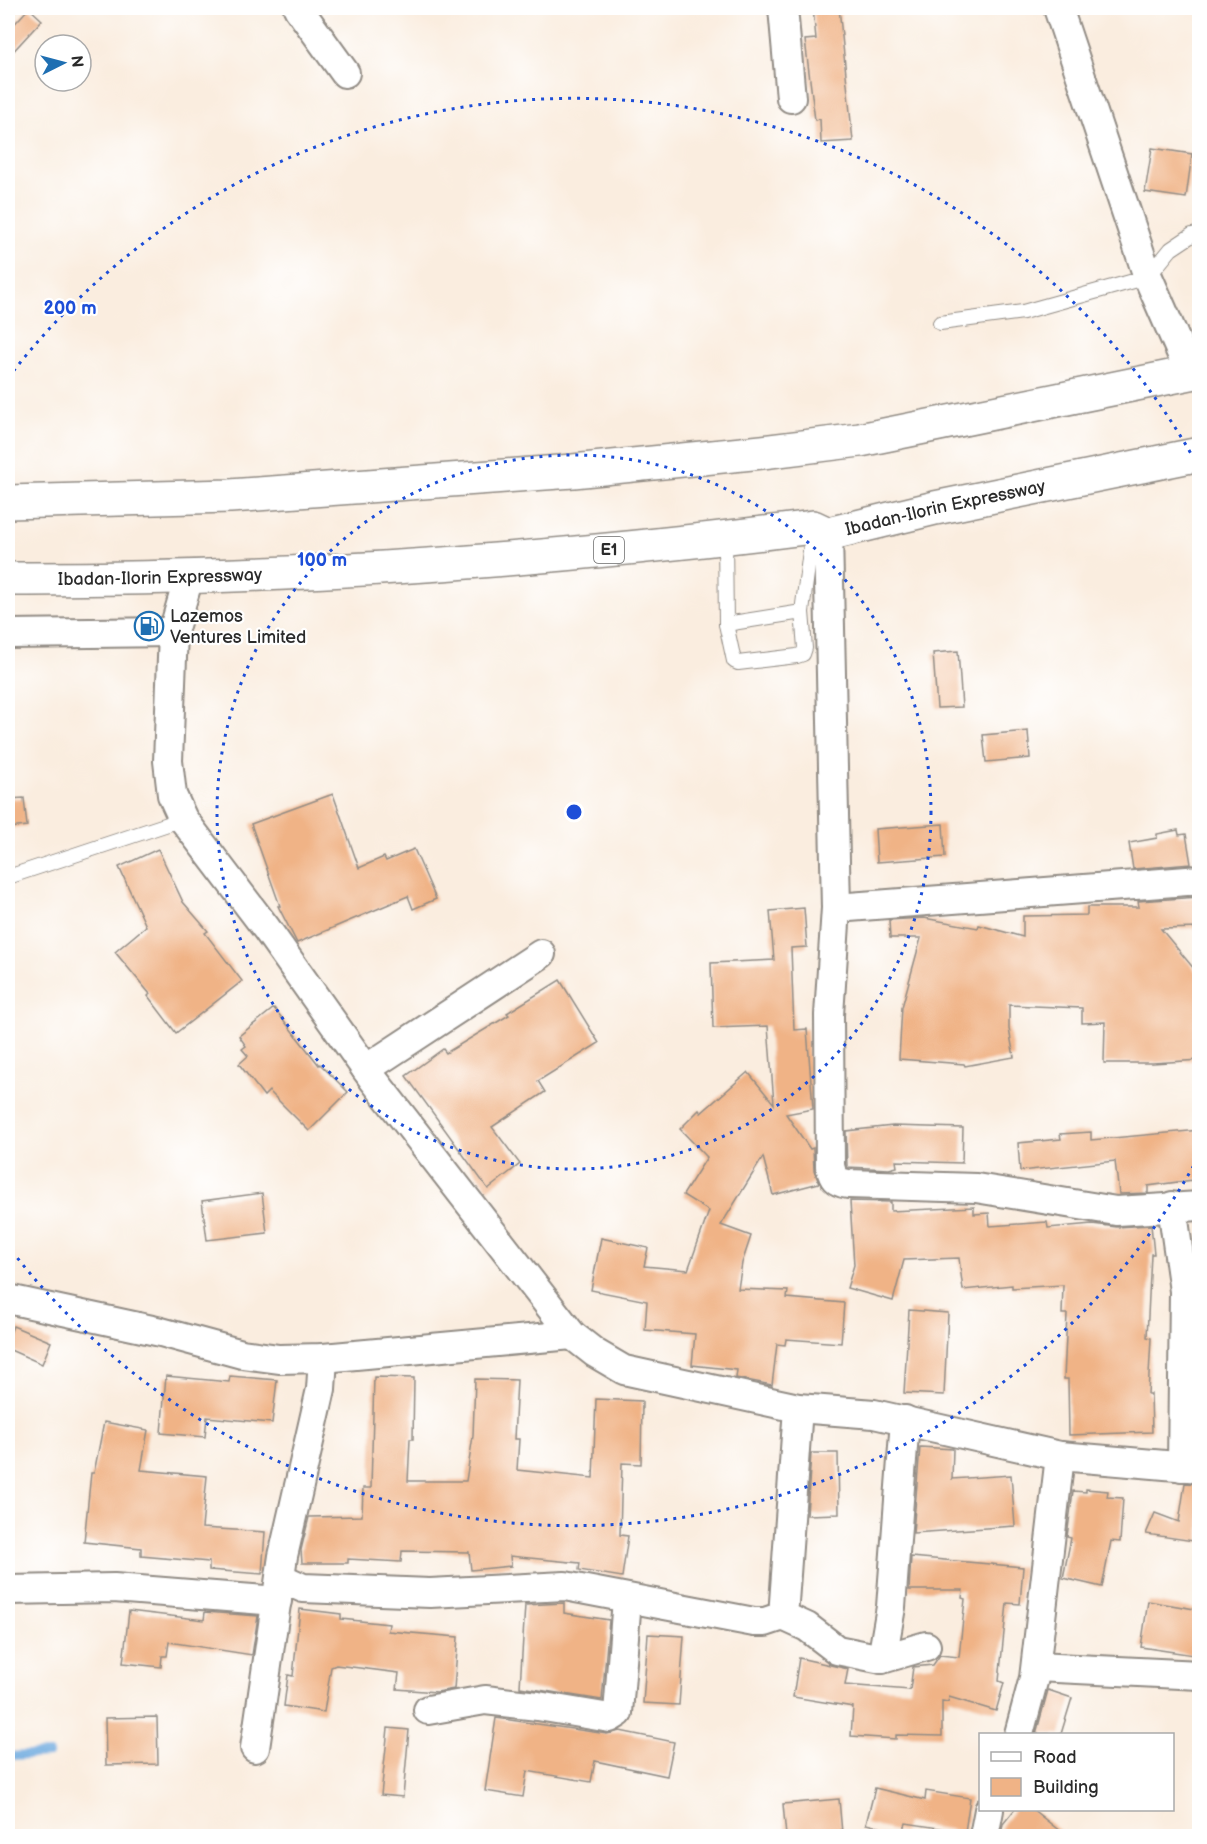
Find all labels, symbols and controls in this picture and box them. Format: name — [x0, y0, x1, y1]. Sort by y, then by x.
north arrow — [33, 33, 93, 93]
text: N — [66, 55, 87, 69]
text: 200 m — [43, 298, 97, 319]
street label: Ibadan-Ilorin Expressway — [843, 475, 1048, 540]
road number: E1 — [594, 537, 624, 563]
text: 100 m — [297, 550, 347, 571]
street label: Ibadan-Ilorin Expressway — [58, 564, 263, 589]
place label: Lazemos Ventures Limited — [170, 606, 306, 648]
fuel station icon: Lazemos Ventures Limited — [133, 610, 165, 642]
centre of rings — [564, 802, 584, 822]
legend — [979, 1733, 1174, 1811]
text: Road — [1033, 1747, 1077, 1768]
text: Building — [1033, 1777, 1099, 1798]

